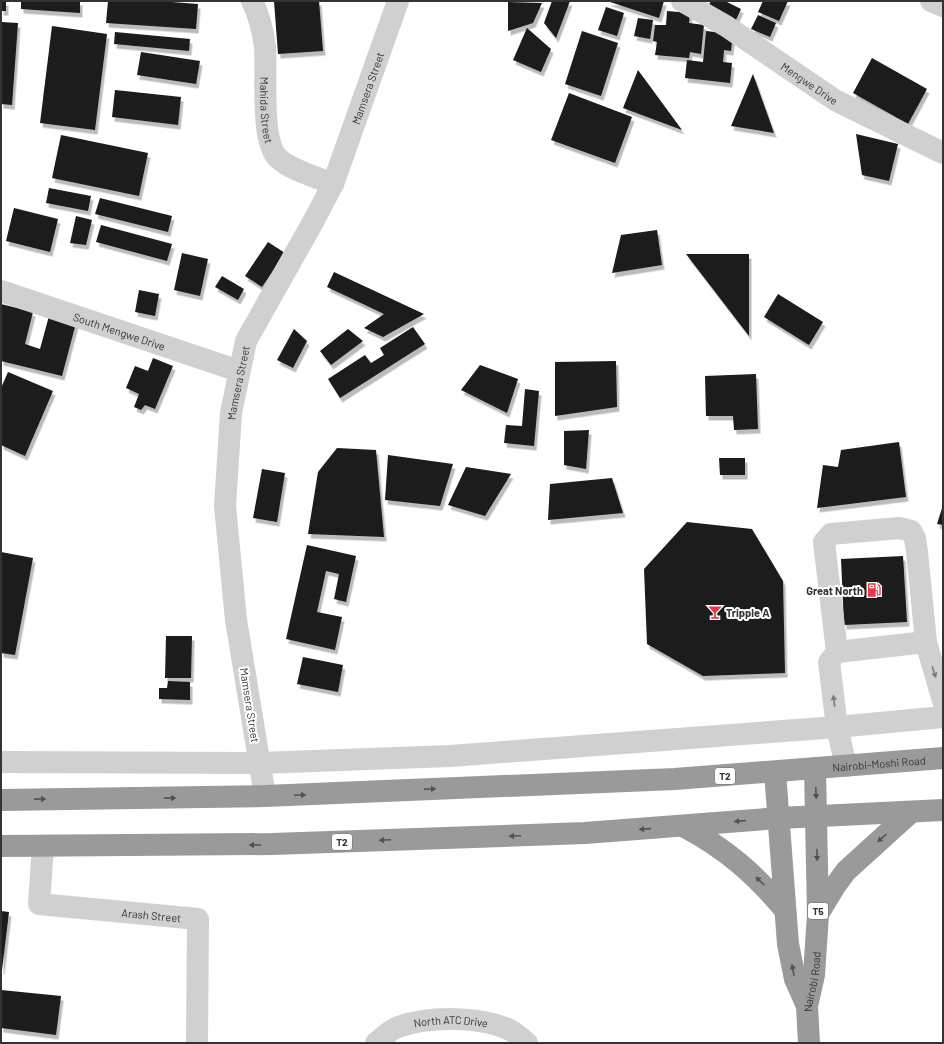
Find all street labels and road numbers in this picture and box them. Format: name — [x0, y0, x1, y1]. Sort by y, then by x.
street label: Mamsera Street — [348, 50, 386, 126]
street label: Mengwe Drive — [779, 59, 841, 107]
street label: Mahida Street — [259, 77, 276, 144]
street label: South Mengwe Drive — [72, 309, 167, 352]
street label: Mamsera Street — [224, 344, 251, 420]
street label: Mamsera Street — [238, 667, 262, 743]
street label: Nairobi-Moshi Road — [832, 753, 926, 773]
road number: T2 — [715, 768, 735, 784]
road number: T2 — [332, 834, 352, 850]
road number: T5 — [808, 903, 828, 919]
street label: Arash Street — [121, 905, 182, 924]
street label: Nairobi Road — [800, 951, 822, 1012]
street label: North ATC Drive — [412, 1013, 489, 1029]

